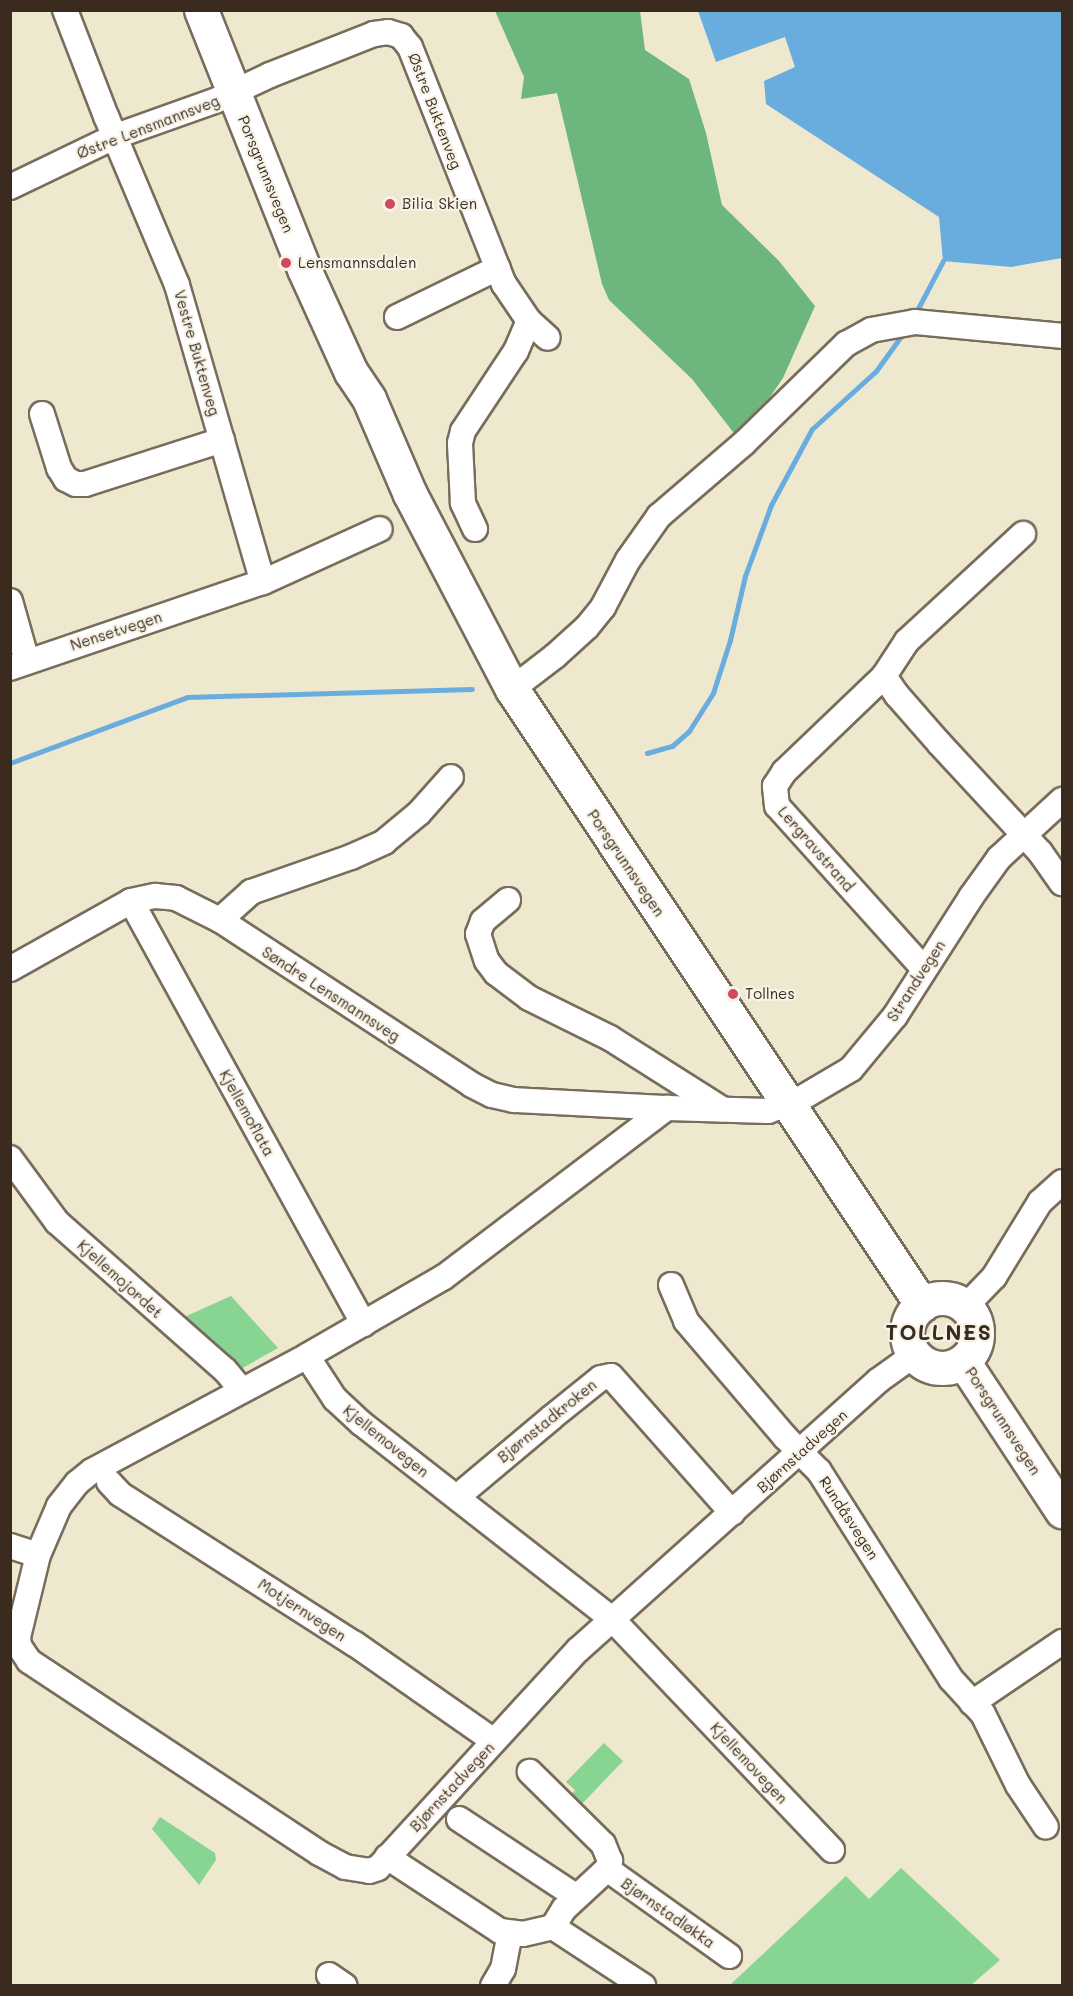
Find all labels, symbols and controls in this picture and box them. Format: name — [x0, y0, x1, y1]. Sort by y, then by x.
street label: Østre Buktenveg — [405, 50, 465, 172]
street label: Østre Lensmannsveg — [74, 91, 222, 163]
street label: Porsgrunnsvegen — [234, 113, 298, 235]
place label: Bilia Skien — [402, 195, 477, 213]
marker: Bilia Skien — [383, 197, 397, 211]
place label: Lensmannsdalen — [298, 254, 416, 272]
marker: Lensmannsdalen — [279, 256, 293, 270]
street label: Vestre Buktenveg — [170, 288, 224, 418]
street label: Nensetvegen — [68, 608, 164, 654]
street label: Lergravstrand — [774, 803, 858, 895]
street label: Porsgrunnsvegen — [584, 806, 668, 920]
street label: Strandvegen — [883, 937, 949, 1025]
street label: Søndre Lensmannsveg — [259, 943, 403, 1045]
place label: Tollnes — [745, 985, 795, 1003]
marker: Tollnes — [726, 987, 740, 1001]
street label: Kjellemoflata — [216, 1067, 278, 1159]
street label: Kjellemojordet — [74, 1236, 166, 1322]
district label: TOLLNES — [886, 1319, 992, 1345]
street label: Porsgrunnsvegen — [961, 1364, 1045, 1478]
street label: Bjørnstadkroken — [494, 1376, 600, 1466]
street label: Kjellemovegen — [340, 1401, 432, 1481]
street label: Bjørnstadvegen — [753, 1406, 851, 1496]
street label: Rundåsvegen — [815, 1473, 883, 1563]
street label: Motjernvegen — [255, 1575, 349, 1645]
street label: Kjellemovegen — [707, 1719, 791, 1807]
street label: Bjørnstadvegen — [406, 1739, 498, 1835]
street label: Bjørnstadløkka — [618, 1874, 718, 1952]

